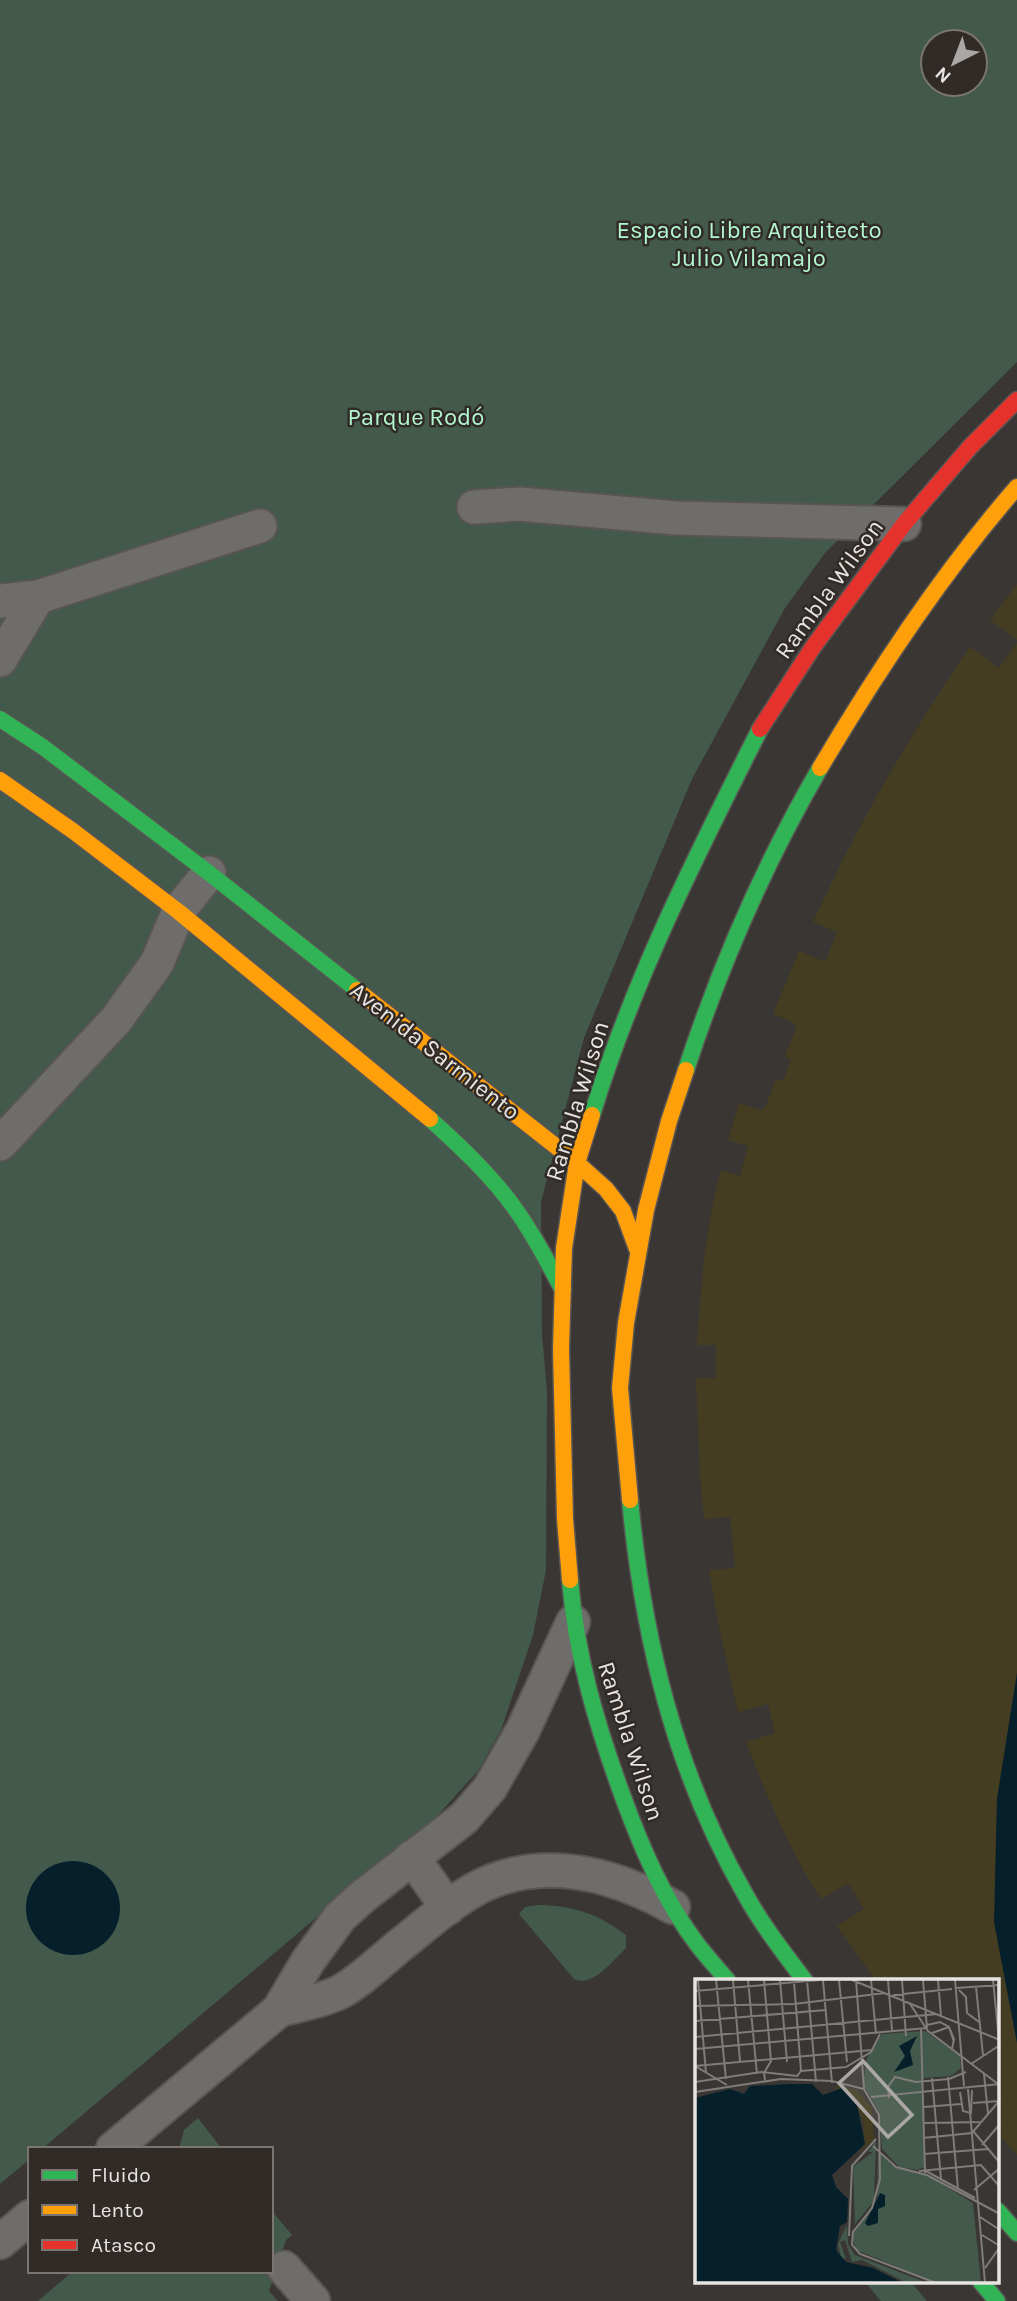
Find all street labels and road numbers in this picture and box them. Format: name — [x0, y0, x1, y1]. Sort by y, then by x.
street label: Rambla Wilson — [769, 514, 889, 664]
street label: Avenida Sarmiento — [345, 976, 525, 1126]
street label: Rambla Wilson — [539, 1018, 615, 1184]
street label: Rambla Wilson — [592, 1658, 670, 1824]

